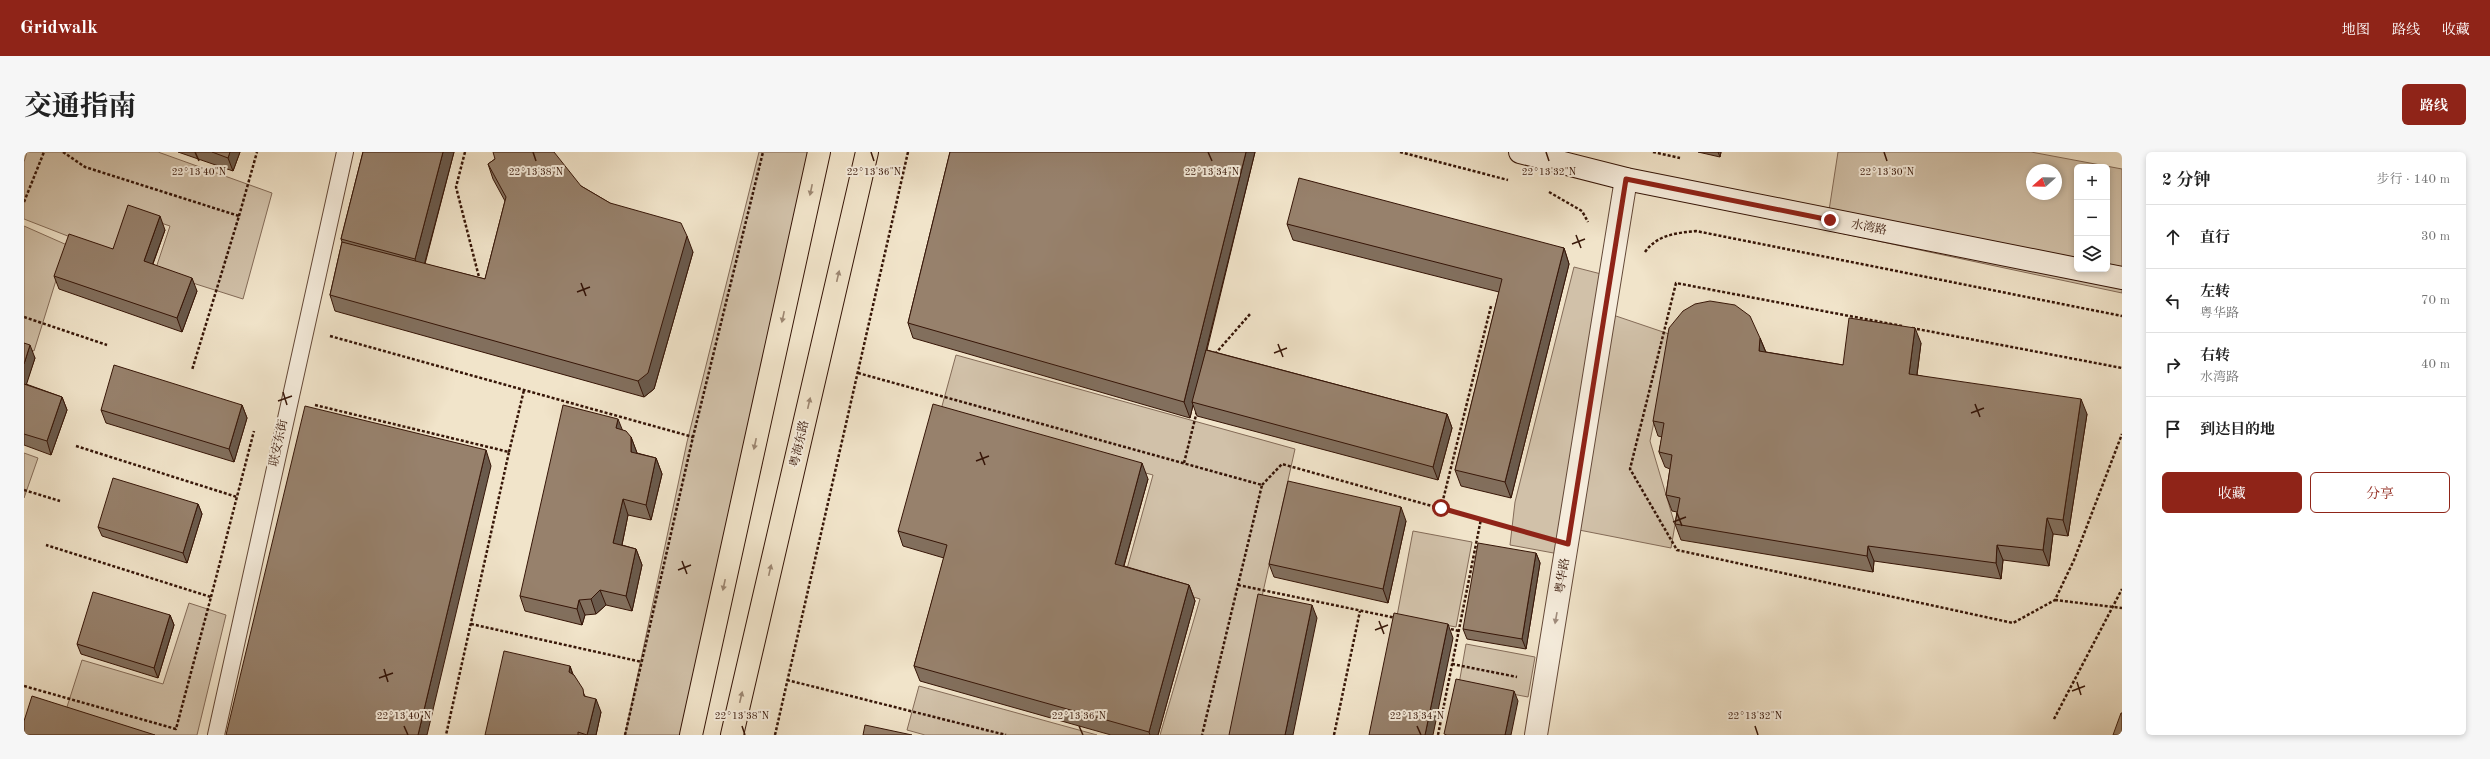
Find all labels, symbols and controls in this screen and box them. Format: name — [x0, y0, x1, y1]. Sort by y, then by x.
text: Gridwalk — [20, 19, 98, 38]
text: 地图 — [2342, 23, 2370, 37]
text: 路线 — [2392, 23, 2420, 37]
text: 收藏 — [2442, 23, 2470, 37]
button: 路线 — [2402, 84, 2466, 125]
text: 交通指南 — [24, 94, 136, 122]
north arrow — [2026, 164, 2062, 200]
map controls — [2074, 164, 2110, 272]
button: + — [2074, 164, 2110, 200]
text: 22°13'40"N — [172, 167, 227, 177]
text: 22°13'38"N — [509, 167, 564, 177]
text: 22°13'36"N — [847, 167, 902, 177]
text: 22°13'34"N — [1185, 167, 1240, 177]
text: 22°13'32"N — [1522, 167, 1577, 177]
text: 22°13'30"N — [1860, 167, 1915, 177]
text: 2 分钟 — [2162, 172, 2211, 189]
text: 步行 · 140 m — [2376, 173, 2450, 186]
one-way arrow — [808, 184, 814, 196]
button: − — [2074, 200, 2110, 236]
route end — [1821, 211, 1839, 229]
street label: 水湾路 — [1850, 217, 1888, 237]
icon: ahead — [2162, 226, 2184, 248]
text: 30 m — [2421, 230, 2450, 243]
text: 直行 — [2200, 231, 2230, 246]
button: layers — [2074, 236, 2110, 272]
one-way arrow — [836, 270, 842, 282]
text: 左转 — [2200, 285, 2230, 300]
icon: left — [2162, 290, 2184, 312]
text: 70 m — [2421, 294, 2450, 307]
text: 粤华路 — [2200, 307, 2239, 320]
one-way arrow — [780, 311, 786, 323]
text: 右转 — [2200, 349, 2230, 364]
icon: right — [2162, 354, 2184, 376]
text: 40 m — [2421, 358, 2450, 371]
text: 水湾路 — [2200, 371, 2239, 384]
one-way arrow — [806, 397, 812, 409]
street label: 联安东街 — [266, 417, 290, 468]
icon: arrive — [2162, 418, 2184, 440]
street label: 粤海东路 — [787, 419, 811, 469]
text: 到达目的地 — [2200, 423, 2275, 438]
one-way arrow — [752, 438, 758, 450]
button: 收藏 — [2162, 472, 2302, 513]
button: 分享 — [2310, 472, 2450, 513]
route start — [1432, 499, 1450, 517]
street label: 粤华路 — [1552, 557, 1572, 595]
one-way arrow — [768, 564, 774, 577]
one-way arrow — [720, 578, 726, 591]
one-way arrow — [1553, 612, 1559, 624]
one-way arrow — [738, 691, 744, 703]
text: 22°13'40"N — [377, 711, 432, 721]
text: 22°13'38"N — [715, 711, 770, 721]
text: 22°13'36"N — [1052, 711, 1107, 721]
text: 22°13'34"N — [1390, 711, 1445, 721]
text: 22°13'32"N — [1728, 711, 1783, 721]

